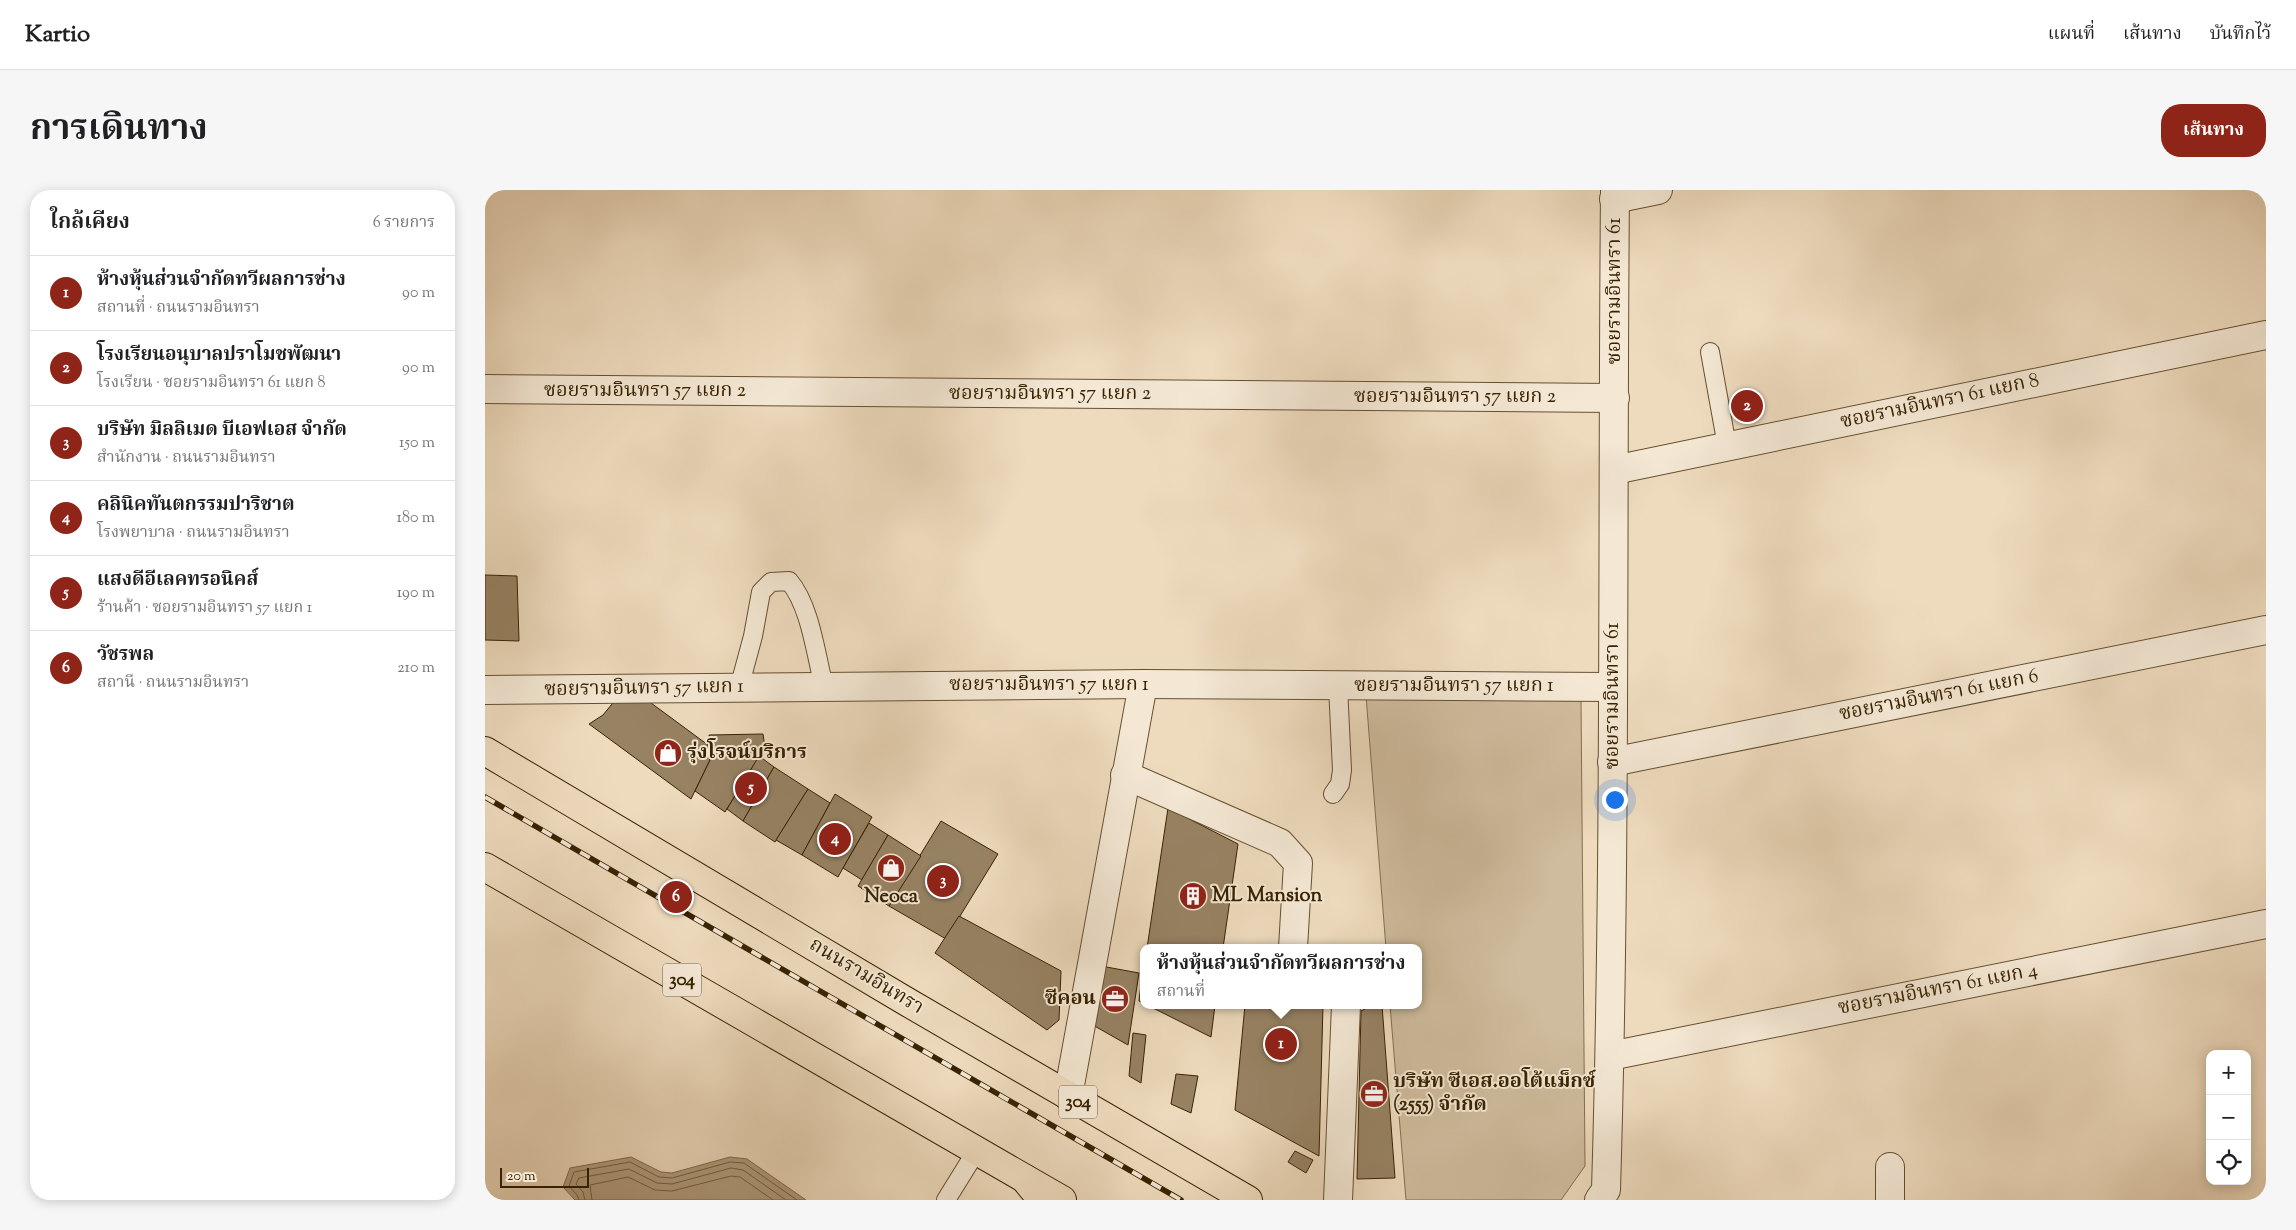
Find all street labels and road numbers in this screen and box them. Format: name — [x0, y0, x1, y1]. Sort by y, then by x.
street label: ซอยรามอินทรา 61 — [1601, 217, 1630, 365]
street label: ซอยรามอินทรา 61 แยก 8 — [1838, 367, 2042, 437]
street label: ซอยรามอินทรา 57 แยก 2 — [544, 377, 746, 406]
street label: ซอยรามอินทรา 57 แยก 2 — [949, 380, 1151, 409]
street label: ซอยรามอินทรา 57 แยก 2 — [1354, 383, 1556, 412]
street label: ซอยรามอินทรา 61 — [1599, 622, 1628, 770]
street label: ซอยรามอินทรา 61 แยก 6 — [1837, 662, 2041, 730]
street label: ซอยรามอินทรา 57 แยก 1 — [949, 671, 1149, 700]
street label: ซอยรามอินทรา 57 แยก 1 — [1354, 672, 1554, 701]
street label: ซอยรามอินทรา 57 แยก 1 — [544, 673, 744, 705]
street label: ถนนรามอินทรา — [803, 931, 929, 1023]
street label: ซอยรามอินทรา 61 แยก 4 — [1836, 956, 2040, 1024]
road number: 304 — [663, 964, 701, 996]
road number: 304 — [1059, 1086, 1097, 1119]

